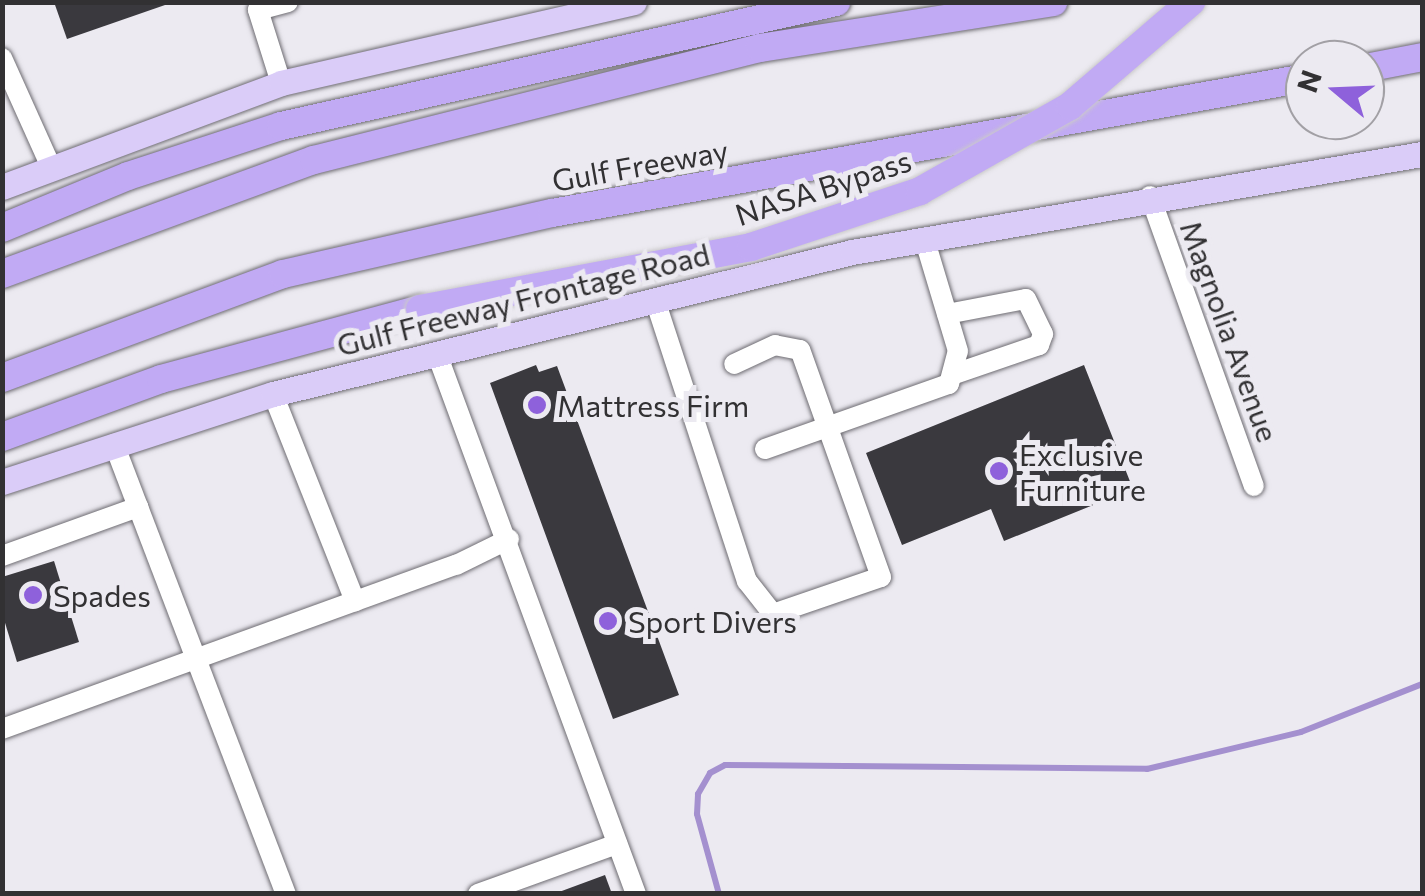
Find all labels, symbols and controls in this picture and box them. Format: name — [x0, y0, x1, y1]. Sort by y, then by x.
north arrow — [1285, 40, 1385, 140]
text: N — [1289, 65, 1328, 96]
street label: Gulf Freeway — [549, 132, 731, 198]
street label: NASA Bypass — [731, 142, 915, 232]
street label: Magnolia Avenue — [1173, 216, 1287, 446]
street label: Gulf Freeway Frontage Road — [333, 235, 713, 363]
place label: Mattress Firm — [557, 387, 749, 423]
marker: Mattress Firm — [526, 394, 548, 416]
place label: Exclusive Furniture — [1019, 436, 1146, 506]
marker: Exclusive Furniture — [988, 460, 1010, 482]
place label: Spades — [53, 577, 151, 613]
marker: Spades — [22, 584, 44, 606]
place label: Sport Divers — [628, 603, 797, 639]
marker: Sport Divers — [597, 610, 619, 632]

